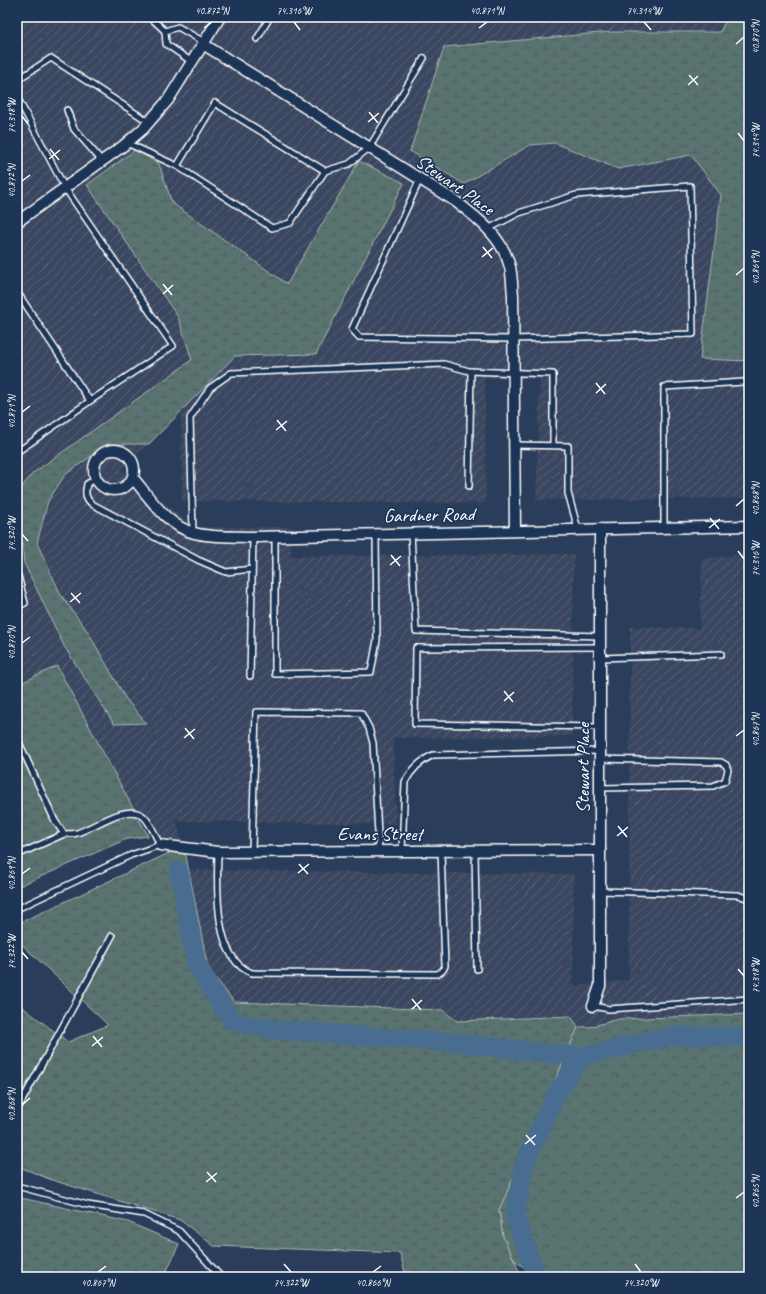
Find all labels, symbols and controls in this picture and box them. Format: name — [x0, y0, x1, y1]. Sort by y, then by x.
text: 40.872°N — [195, 4, 231, 17]
text: 74.316°W — [277, 4, 313, 17]
text: 40.871°N — [470, 4, 506, 17]
text: 74.314°W — [627, 4, 663, 17]
text: 40.870°N — [749, 18, 762, 54]
text: 74.318°W — [5, 97, 18, 133]
text: 74.314°W — [749, 122, 762, 158]
street label: Stewart Place — [411, 149, 500, 222]
text: 40.872°N — [5, 162, 18, 198]
text: 40.869°N — [749, 249, 762, 285]
text: 40.871°N — [5, 393, 18, 429]
text: 40.868°N — [749, 480, 762, 516]
street label: Gardner Road — [384, 502, 478, 528]
text: 74.320°W — [5, 515, 18, 551]
text: 74.316°W — [749, 540, 762, 576]
text: 40.870°N — [5, 624, 18, 660]
text: 40.867°N — [749, 711, 762, 747]
street label: Stewart Place — [571, 721, 595, 813]
street label: Evans Street — [337, 822, 425, 846]
text: 40.869°N — [5, 855, 18, 891]
text: 74.322°W — [5, 933, 18, 969]
text: 74.318°W — [749, 957, 762, 993]
text: 40.868°N — [5, 1086, 18, 1122]
text: 40.865°N — [749, 1173, 762, 1209]
text: 40.867°N — [81, 1276, 117, 1289]
text: 74.322°W — [274, 1276, 310, 1289]
text: 40.866°N — [356, 1276, 392, 1289]
text: 74.320°W — [624, 1276, 660, 1289]

